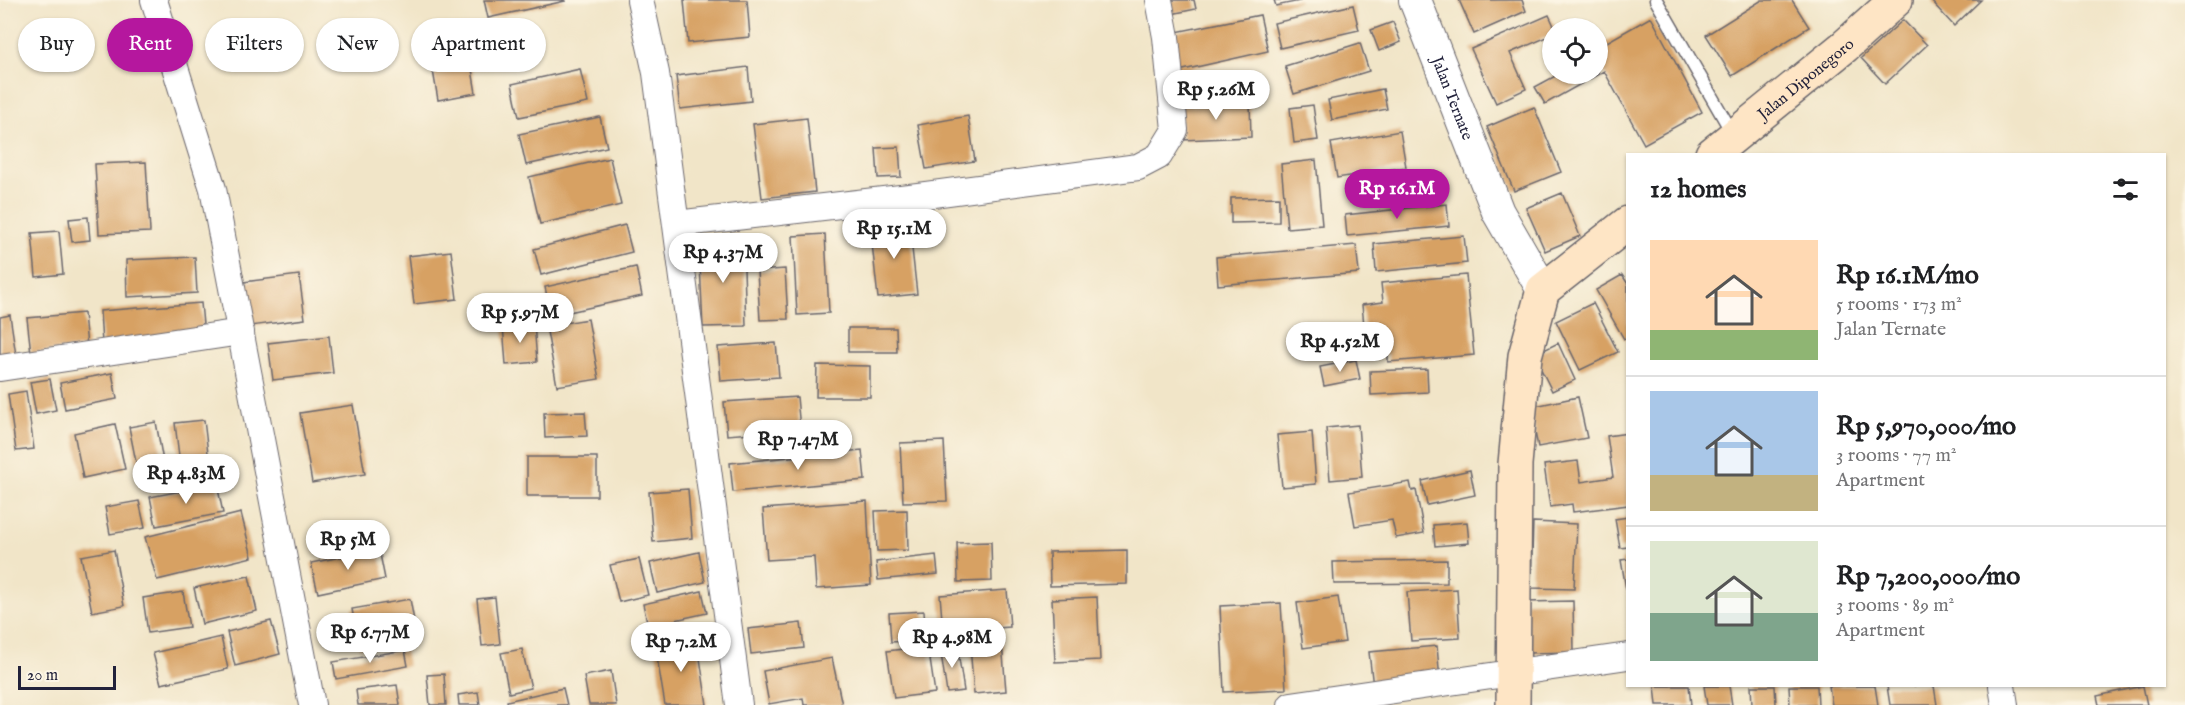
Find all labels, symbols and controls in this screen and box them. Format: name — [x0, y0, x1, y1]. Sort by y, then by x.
chip: Buy — [18, 18, 95, 72]
chip: Rent — [107, 18, 193, 72]
chip: Filters — [205, 18, 304, 72]
chip: New — [316, 18, 399, 72]
chip: Apartment — [411, 18, 546, 72]
map controls — [1542, 18, 1608, 84]
button: locate — [1542, 18, 1608, 84]
street label: Jalan Diponegoro — [1753, 35, 1859, 126]
street label: Jalan Ternate — [1425, 52, 1477, 143]
pin: Rp 5.26M — [1154, 70, 1278, 121]
text: Rp 5.26M — [1177, 77, 1255, 102]
pin: Rp 16.1M — [1335, 169, 1459, 220]
text: 12 homes — [1650, 173, 1746, 206]
icon: filters — [2109, 173, 2142, 206]
text: Rp 16.1M — [1359, 176, 1435, 201]
pin: Rp 15.1M — [832, 209, 956, 260]
text: Rp 15.1M — [856, 216, 932, 241]
pin: Rp 4.37M — [661, 233, 785, 284]
text: Rp 4.37M — [683, 240, 763, 265]
text: Rp 16.1M/mo — [1836, 259, 1979, 292]
icon: home — [1698, 264, 1770, 336]
text: 5 rooms · 173 m² — [1836, 292, 1962, 317]
pin: Rp 5.97M — [458, 293, 582, 344]
text: Rp 5.97M — [481, 300, 559, 325]
text: Jalan Ternate — [1836, 317, 1946, 342]
pin: Rp 4.52M — [1278, 322, 1402, 373]
text: Rp 4.52M — [1300, 329, 1380, 354]
text: Rp 5,970,000/mo — [1836, 410, 2016, 443]
icon: home — [1698, 415, 1770, 487]
pin: Rp 7.47M — [736, 420, 860, 471]
text: Rp 7.47M — [757, 427, 839, 452]
text: 3 rooms · 77 m² — [1836, 443, 1956, 468]
pin: Rp 4.83M — [124, 454, 248, 505]
text: Rp 4.83M — [147, 461, 225, 486]
text: Apartment — [1836, 468, 1925, 493]
pin: Rp 5M — [306, 520, 390, 571]
text: Rp 5M — [320, 527, 376, 552]
text: Rp 7,200,000/mo — [1836, 560, 2020, 593]
icon: home — [1698, 565, 1770, 637]
text: 3 rooms · 89 m² — [1836, 593, 1954, 618]
pin: Rp 6.77M — [308, 613, 432, 664]
pin: Rp 4.98M — [890, 618, 1014, 669]
text: Apartment — [1836, 618, 1925, 643]
text: Rp 6.77M — [330, 620, 410, 645]
pin: Rp 7.2M — [626, 622, 736, 673]
text: Rp 4.98M — [912, 625, 992, 650]
text: Rp 7.2M — [645, 629, 717, 654]
scale bar — [18, 663, 116, 690]
text: 20 m — [27, 666, 58, 686]

